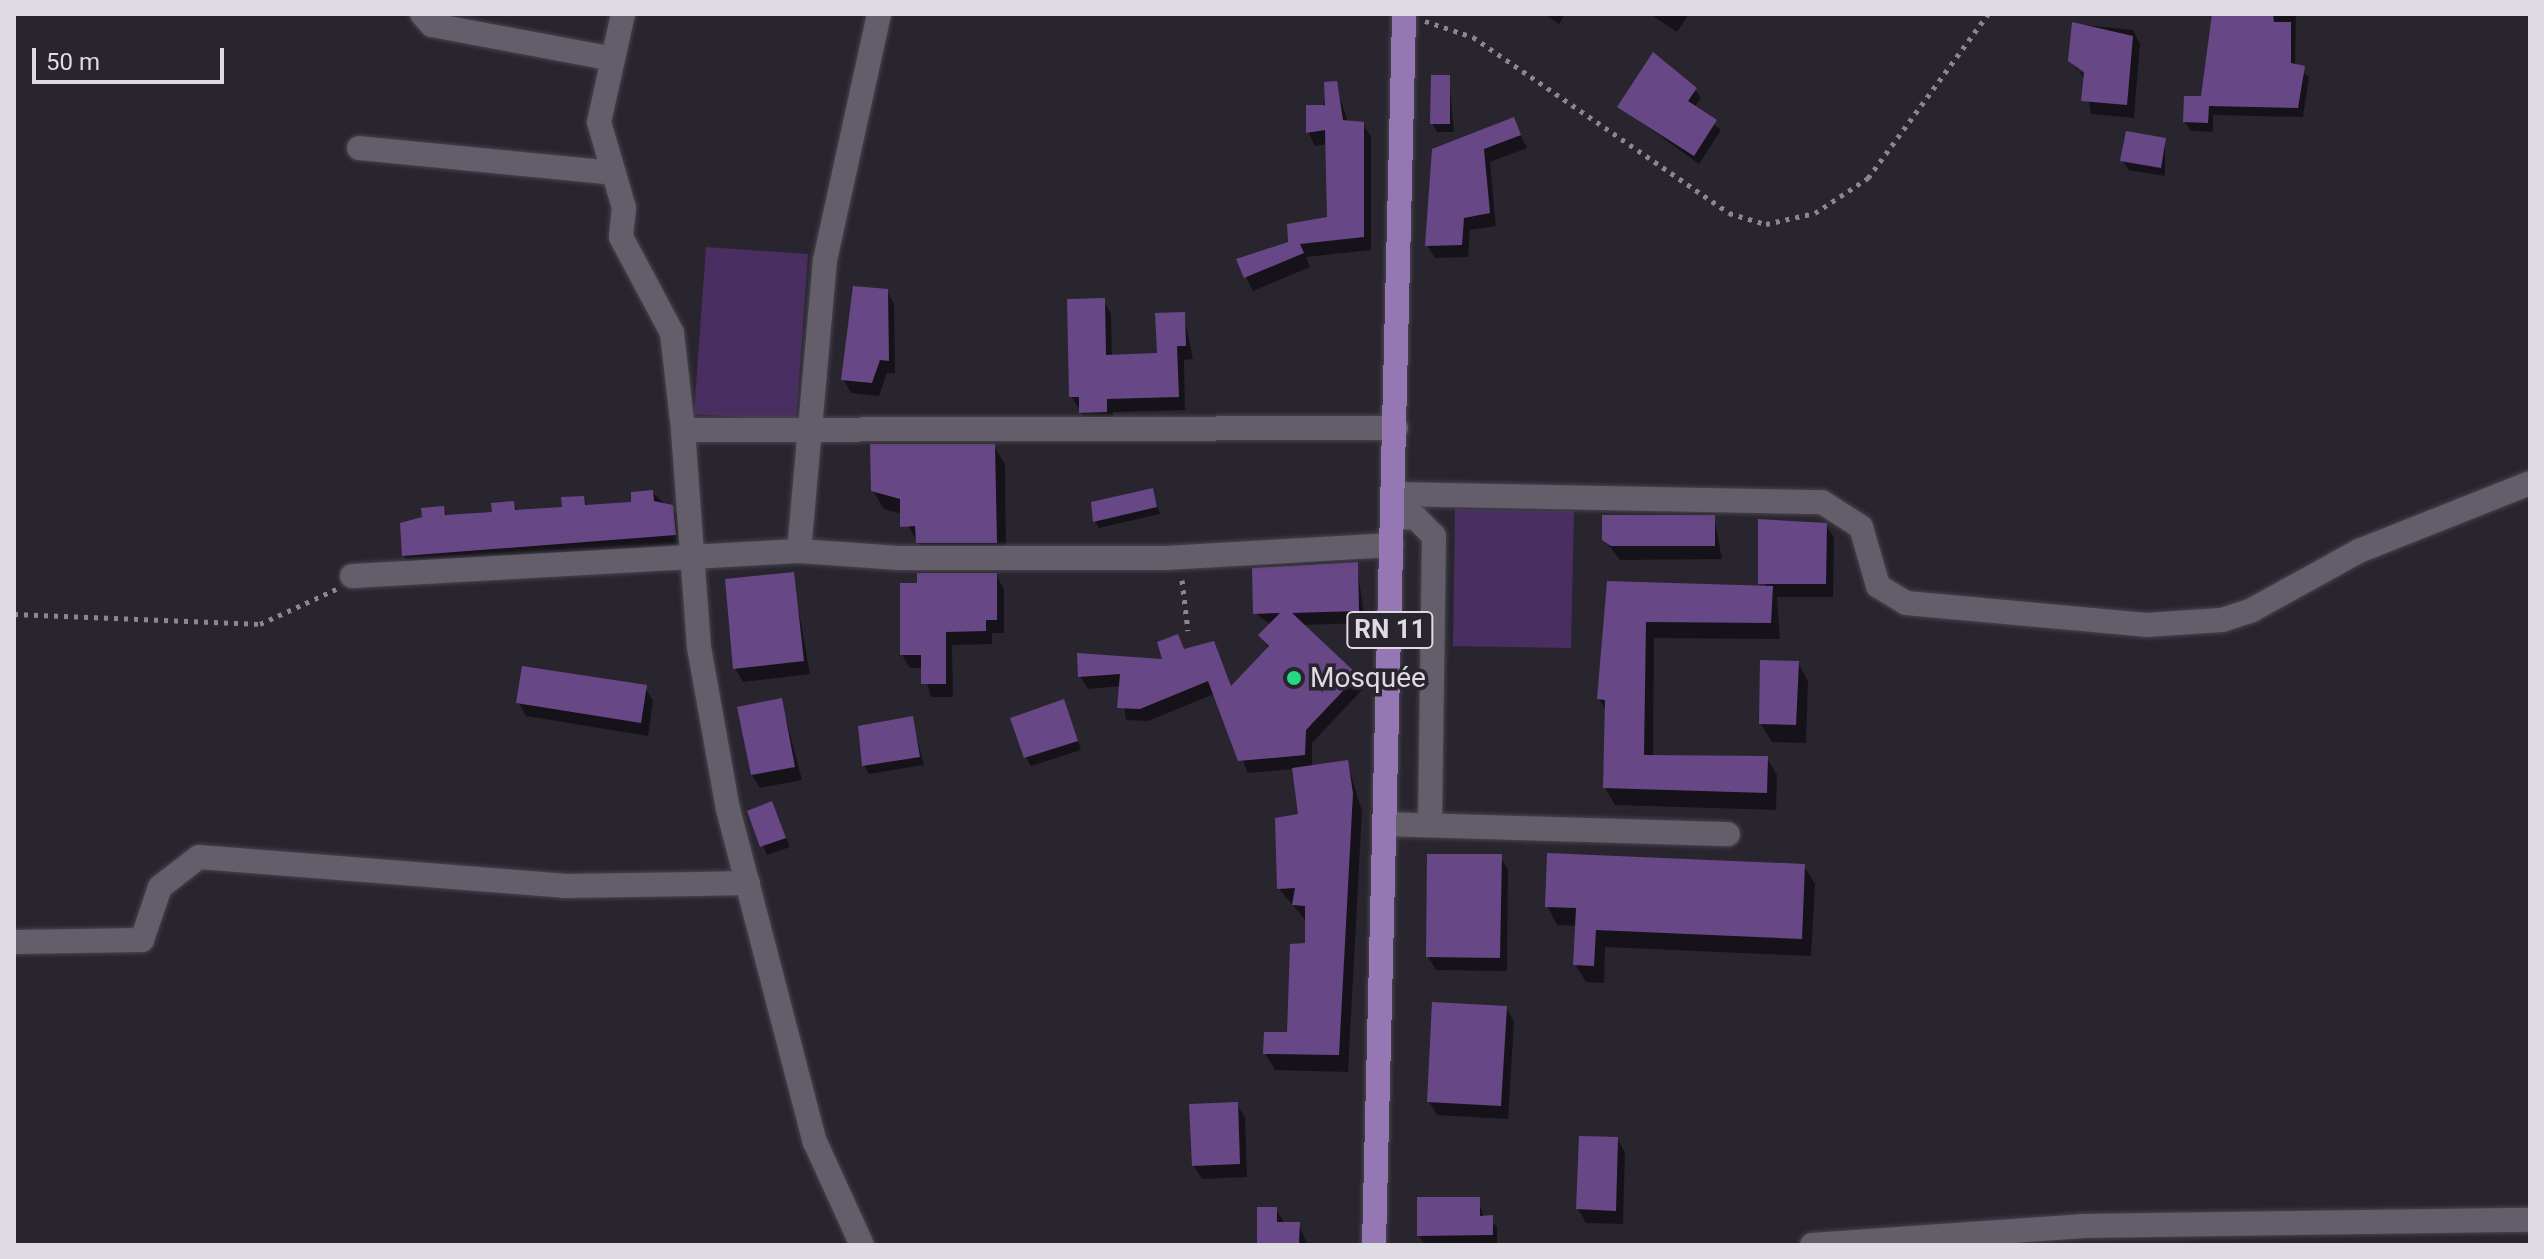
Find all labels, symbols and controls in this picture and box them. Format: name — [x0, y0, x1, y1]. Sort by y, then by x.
scale bar — [36, 32, 228, 82]
text: 50 m — [46, 48, 100, 76]
road number: RN 11 — [1346, 608, 1434, 652]
place label: Mosquée — [1310, 661, 1426, 695]
marker: Mosquée — [1285, 669, 1303, 687]

